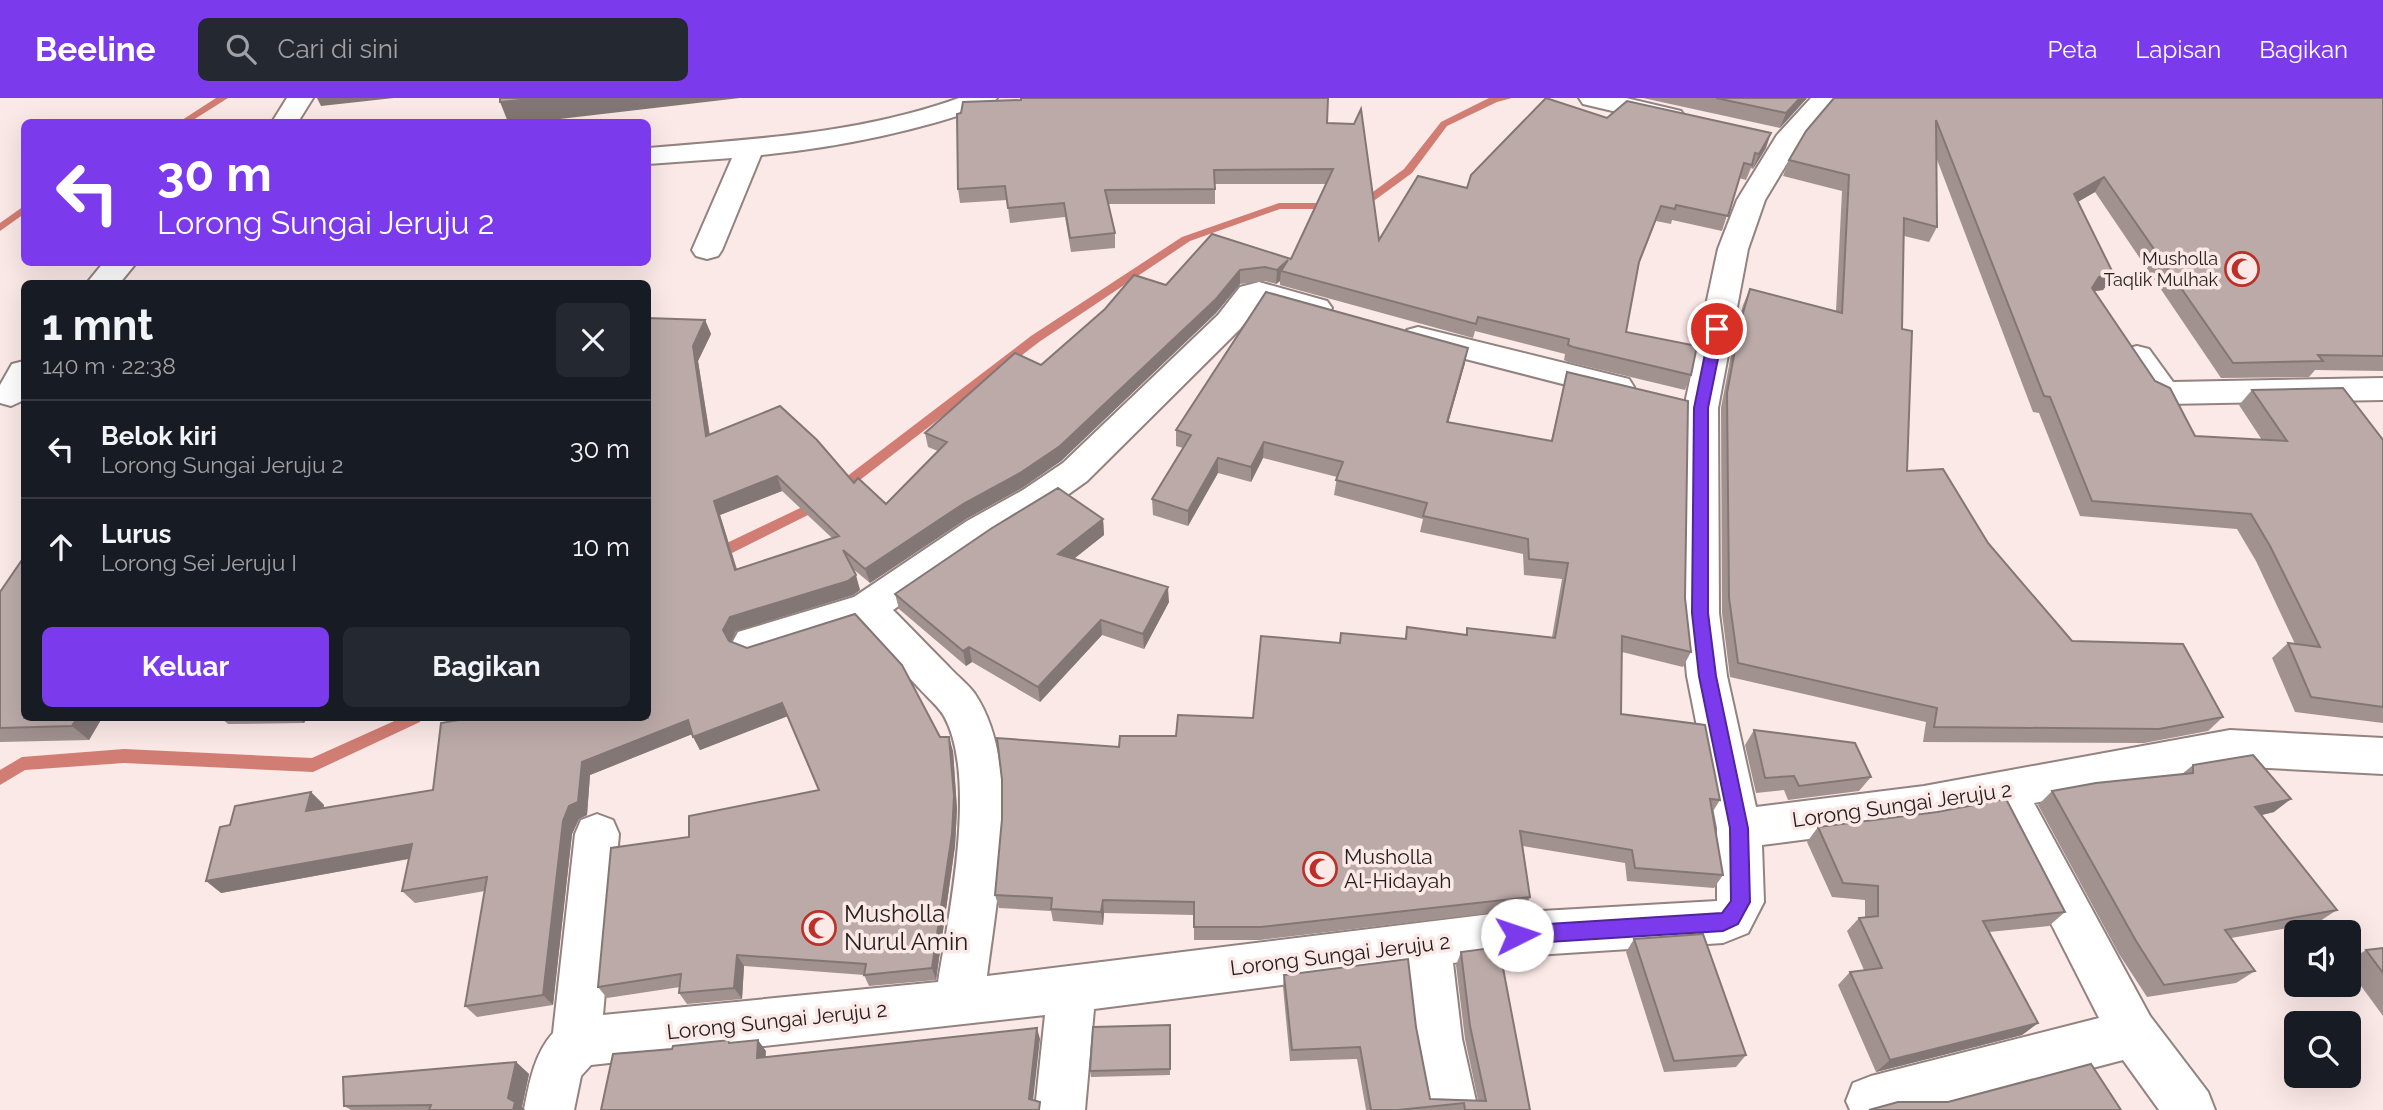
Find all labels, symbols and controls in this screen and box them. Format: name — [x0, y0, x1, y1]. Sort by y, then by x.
search box — [198, 18, 688, 81]
text: Beeline — [35, 30, 156, 69]
icon: search — [222, 30, 260, 68]
text: Cari di sini — [278, 34, 399, 64]
text: Peta — [2048, 35, 2097, 64]
text: Lapisan — [2135, 35, 2221, 64]
text: Bagikan — [2259, 35, 2348, 64]
text: 30 m — [157, 145, 272, 202]
icon: left — [42, 147, 133, 238]
text: Lorong Sungai Jeruju 2 — [157, 204, 494, 241]
place label: Musholla Taqlik Mulhak — [2104, 248, 2218, 290]
mosque icon: Musholla Taqlik Mulhak — [2223, 250, 2261, 288]
pin — [1687, 299, 1747, 359]
text: 1 mnt — [42, 301, 153, 350]
button: close — [556, 303, 630, 377]
icon: arrive — [1698, 310, 1736, 348]
text: 140 m · 22:38 — [42, 352, 176, 379]
text: Belok kiri — [101, 421, 217, 451]
icon: left — [42, 430, 80, 468]
text: 30 m — [570, 434, 630, 464]
text: Lorong Sungai Jeruju 2 — [101, 451, 344, 478]
text: Lurus — [101, 519, 171, 549]
icon: ahead — [42, 528, 80, 566]
text: 10 m — [572, 532, 630, 562]
text: Lorong Sei Jeruju I — [101, 549, 297, 576]
button: Keluar — [42, 627, 329, 707]
button: Bagikan — [343, 627, 630, 707]
street label: Lorong Sungai Jeruju 2 — [1791, 777, 2013, 832]
place label: Musholla Al-Hidayah — [1344, 844, 1451, 893]
mosque icon: Musholla Al-Hidayah — [1301, 850, 1339, 888]
position arrow — [1480, 898, 1554, 972]
place label: Musholla Nurul Amin — [844, 899, 968, 956]
mosque icon: Musholla Nurul Amin — [800, 909, 838, 947]
map controls — [2284, 920, 2361, 1088]
button: sound — [2284, 920, 2361, 997]
street label: Lorong Sungai Jeruju 2 — [1229, 929, 1451, 980]
street label: Lorong Sungai Jeruju 2 — [666, 996, 888, 1045]
button: search — [2284, 1011, 2361, 1088]

